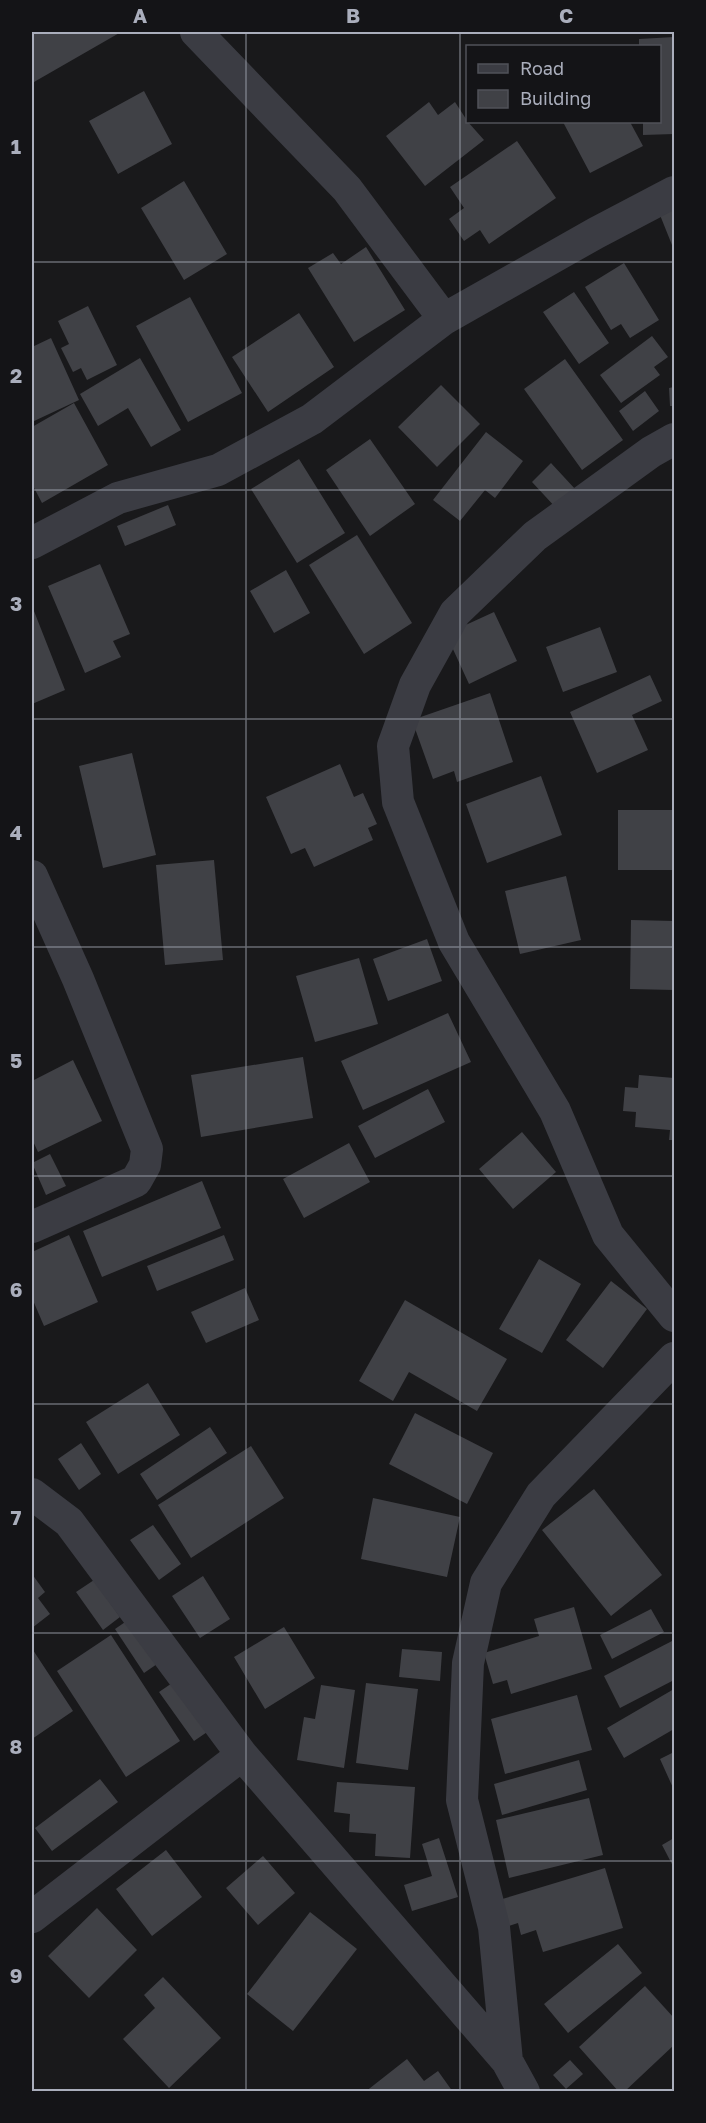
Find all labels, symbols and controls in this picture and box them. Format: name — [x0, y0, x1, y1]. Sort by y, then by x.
text: A — [133, 3, 147, 27]
text: B — [346, 3, 360, 27]
text: C — [559, 3, 573, 27]
legend — [466, 45, 661, 123]
text: Road — [520, 57, 564, 79]
text: Building — [520, 87, 591, 109]
text: 1 — [11, 134, 21, 158]
text: 2 — [10, 363, 22, 387]
text: 3 — [10, 591, 22, 615]
text: 4 — [10, 820, 22, 844]
text: 5 — [10, 1048, 22, 1072]
text: 6 — [10, 1277, 22, 1301]
text: 7 — [11, 1505, 22, 1529]
text: 8 — [10, 1734, 22, 1758]
text: 9 — [10, 1963, 22, 1987]

